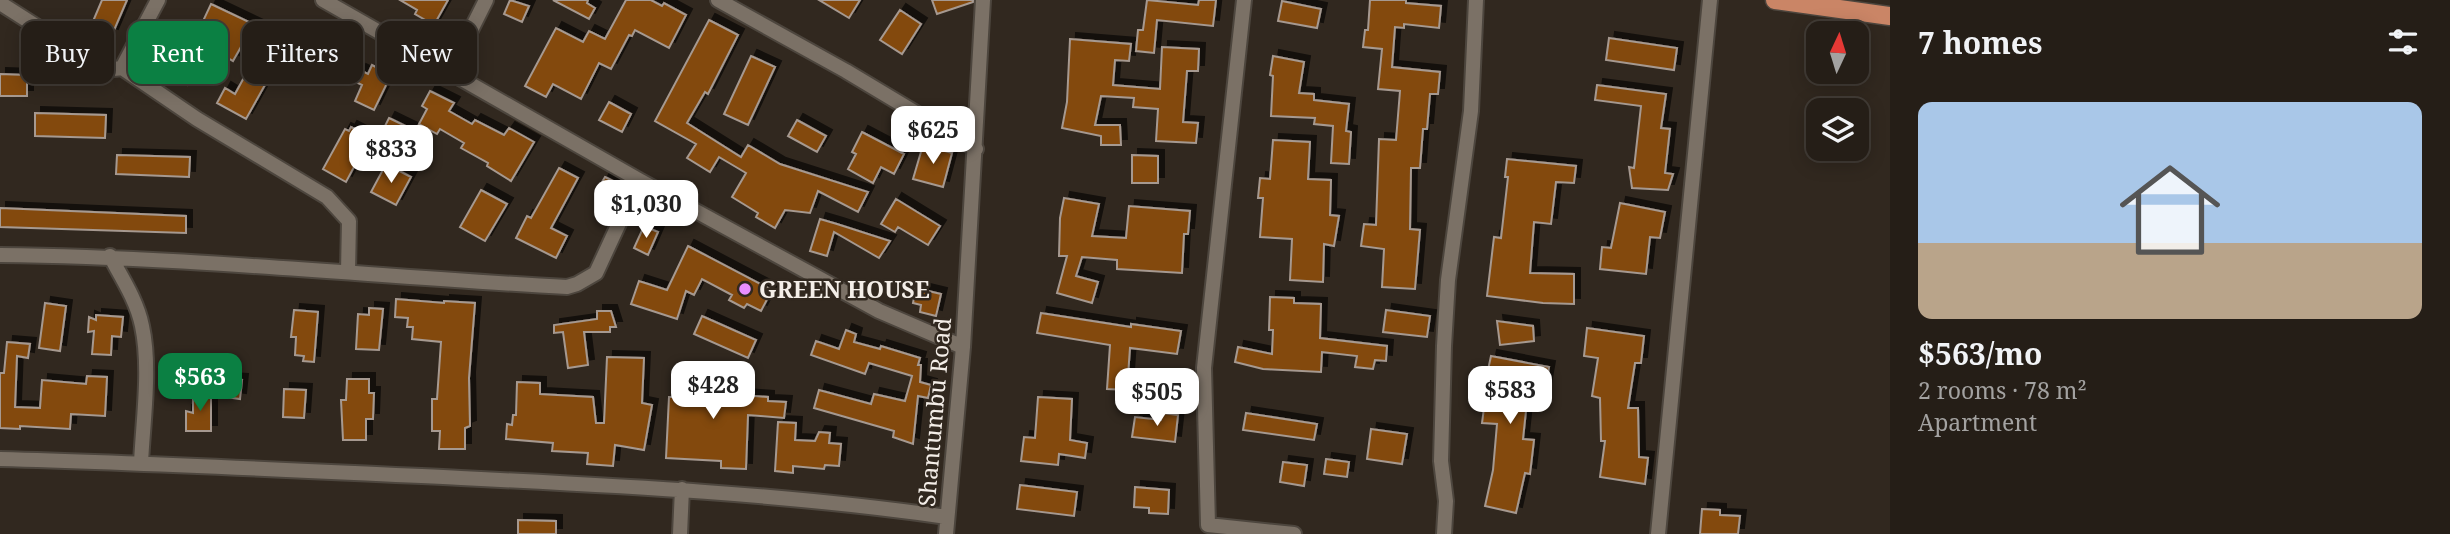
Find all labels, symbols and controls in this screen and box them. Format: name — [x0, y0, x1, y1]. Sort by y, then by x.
chip: Buy — [21, 21, 114, 84]
chip: Rent — [128, 21, 228, 84]
chip: Filters — [242, 21, 363, 84]
chip: New — [377, 21, 477, 84]
north arrow — [1806, 21, 1869, 84]
map controls — [1806, 21, 1869, 161]
text: 7 homes — [1918, 22, 2042, 63]
icon: filters — [2384, 23, 2422, 61]
button: layers — [1806, 98, 1869, 161]
pin: $625 — [892, 106, 974, 166]
text: $625 — [907, 113, 959, 145]
pin: $833 — [350, 125, 432, 185]
text: $833 — [365, 132, 417, 164]
icon: home — [2107, 147, 2233, 273]
pin: $1,030 — [589, 180, 703, 240]
text: $1,030 — [610, 187, 682, 219]
place label: GREEN HOUSE — [759, 273, 930, 305]
marker: GREEN HOUSE — [737, 281, 753, 297]
street label: Shantumbu Road — [910, 316, 958, 508]
text: $563/mo — [1918, 333, 2042, 374]
pin: $563 — [159, 354, 241, 413]
text: $563 — [174, 360, 226, 392]
pin: $428 — [672, 362, 754, 421]
pin: $583 — [1469, 366, 1551, 426]
text: $428 — [687, 368, 739, 400]
pin: $505 — [1116, 368, 1198, 428]
text: $583 — [1484, 373, 1536, 405]
text: 2 rooms · 78 m² — [1918, 374, 2087, 406]
text: $505 — [1131, 375, 1183, 407]
text: Apartment — [1918, 406, 2037, 438]

